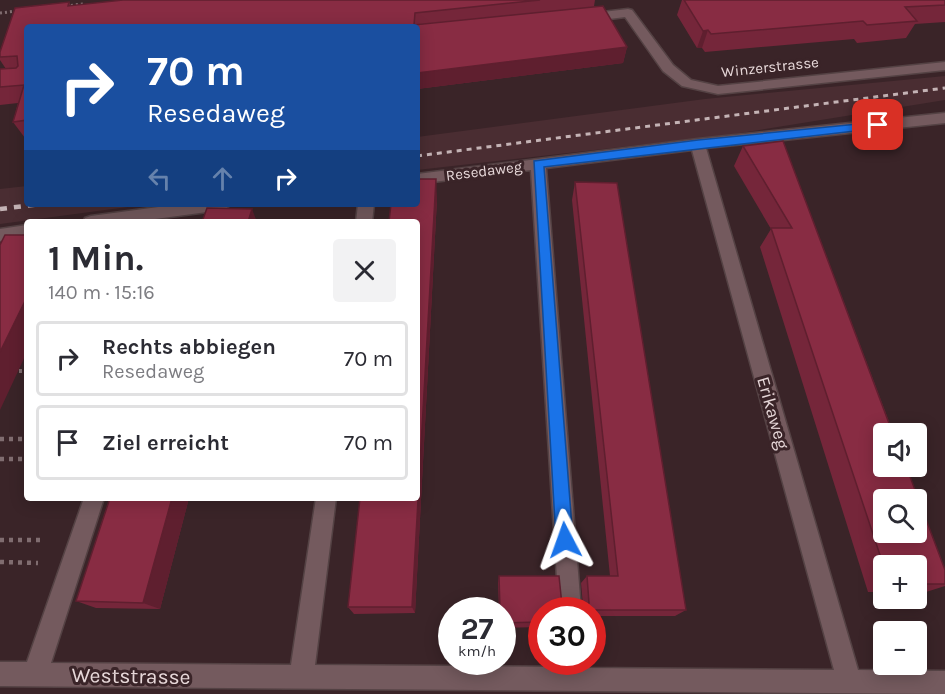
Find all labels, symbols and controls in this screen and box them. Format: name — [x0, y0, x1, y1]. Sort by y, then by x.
text: 70 m — [147, 46, 245, 96]
icon: right — [48, 48, 126, 126]
street label: Winzerstrasse — [720, 53, 820, 81]
text: Resedaweg — [147, 97, 285, 129]
pin — [852, 99, 903, 150]
icon: arrive — [861, 108, 894, 141]
street label: Resedaweg — [445, 157, 524, 185]
icon: left — [143, 162, 176, 195]
icon: ahead — [206, 162, 239, 195]
icon: right — [269, 162, 302, 195]
text: 1 Min. — [48, 237, 143, 279]
button: close — [333, 239, 396, 302]
text: 140 m · 15:16 — [48, 281, 155, 304]
text: Rechts abbiegen — [102, 334, 276, 360]
icon: right — [51, 342, 84, 375]
text: 70 m — [344, 346, 393, 372]
text: Resedaweg — [102, 360, 204, 383]
street label: Erikaweg — [752, 374, 794, 452]
map controls — [873, 423, 927, 675]
button: sound — [873, 423, 927, 477]
icon: arrive — [51, 426, 84, 459]
text: Ziel erreicht — [102, 430, 229, 456]
text: 70 m — [344, 430, 393, 456]
button: search — [873, 489, 927, 543]
position arrow — [533, 508, 597, 572]
button: + — [873, 555, 927, 609]
speed limit sign: 30 — [528, 597, 606, 675]
text: 27 — [460, 611, 494, 647]
button: − — [873, 621, 927, 675]
text: km/h — [458, 642, 496, 660]
street label: Weststrasse — [71, 663, 191, 689]

